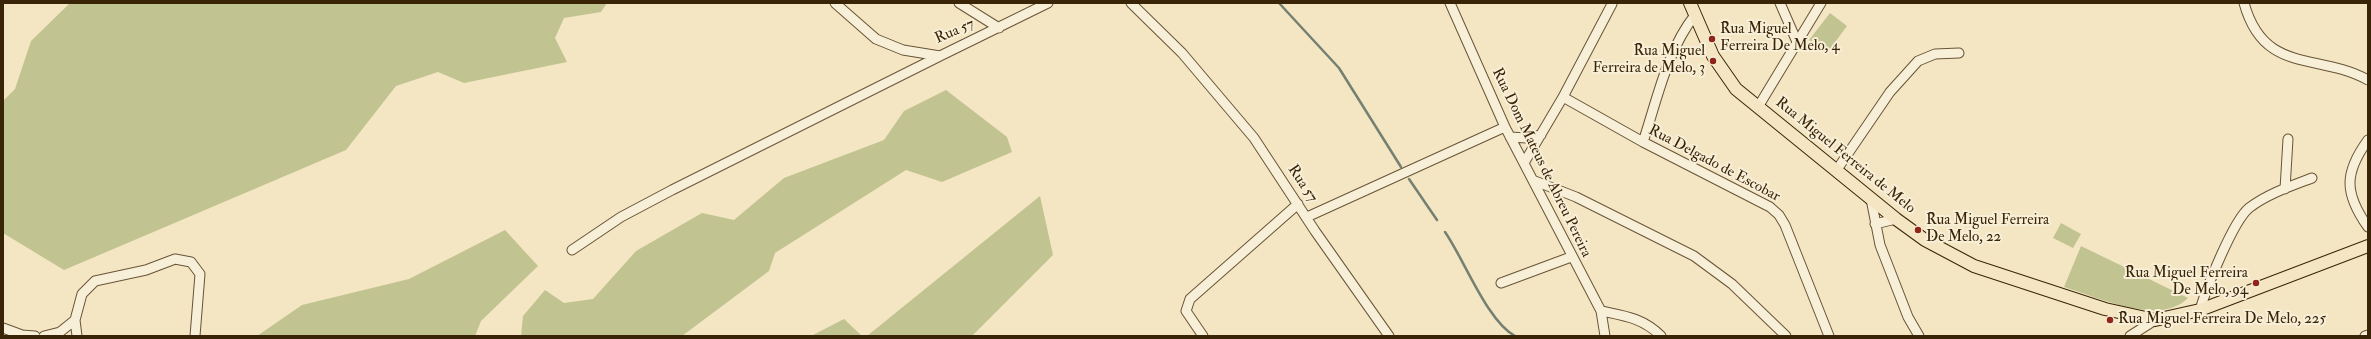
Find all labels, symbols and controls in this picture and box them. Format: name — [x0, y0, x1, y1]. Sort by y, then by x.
street label: Rua 57 — [933, 16, 977, 48]
place label: Rua Miguel Ferreira De Melo, 4 — [1720, 21, 1840, 56]
marker: Rua Miguel Ferreira De Melo, 4 — [1707, 34, 1717, 44]
place label: Rua Miguel Ferreira de Melo, 3 — [1593, 43, 1705, 78]
marker: Rua Miguel Ferreira de Melo, 3 — [1708, 56, 1718, 66]
street label: Rua Dom Mateus de Abreu Pereira — [1487, 65, 1595, 261]
street label: Rua Miguel Ferreira de Melo — [1771, 94, 1919, 218]
street label: Rua Delgado de Escobar — [1645, 122, 1783, 206]
street label: Rua 57 — [1283, 162, 1321, 206]
place label: Rua Miguel Ferreira De Melo, 22 — [1926, 212, 2049, 247]
marker: Rua Miguel Ferreira De Melo, 22 — [1913, 225, 1923, 235]
place label: Rua Miguel Ferreira De Melo, 94 — [2125, 265, 2248, 300]
marker: Rua Miguel Ferreira De Melo, 94 — [2251, 278, 2261, 288]
place label: Rua Miguel Ferreira De Melo, 225 — [2118, 311, 2326, 329]
marker: Rua Miguel Ferreira De Melo, 225 — [2105, 315, 2115, 325]

